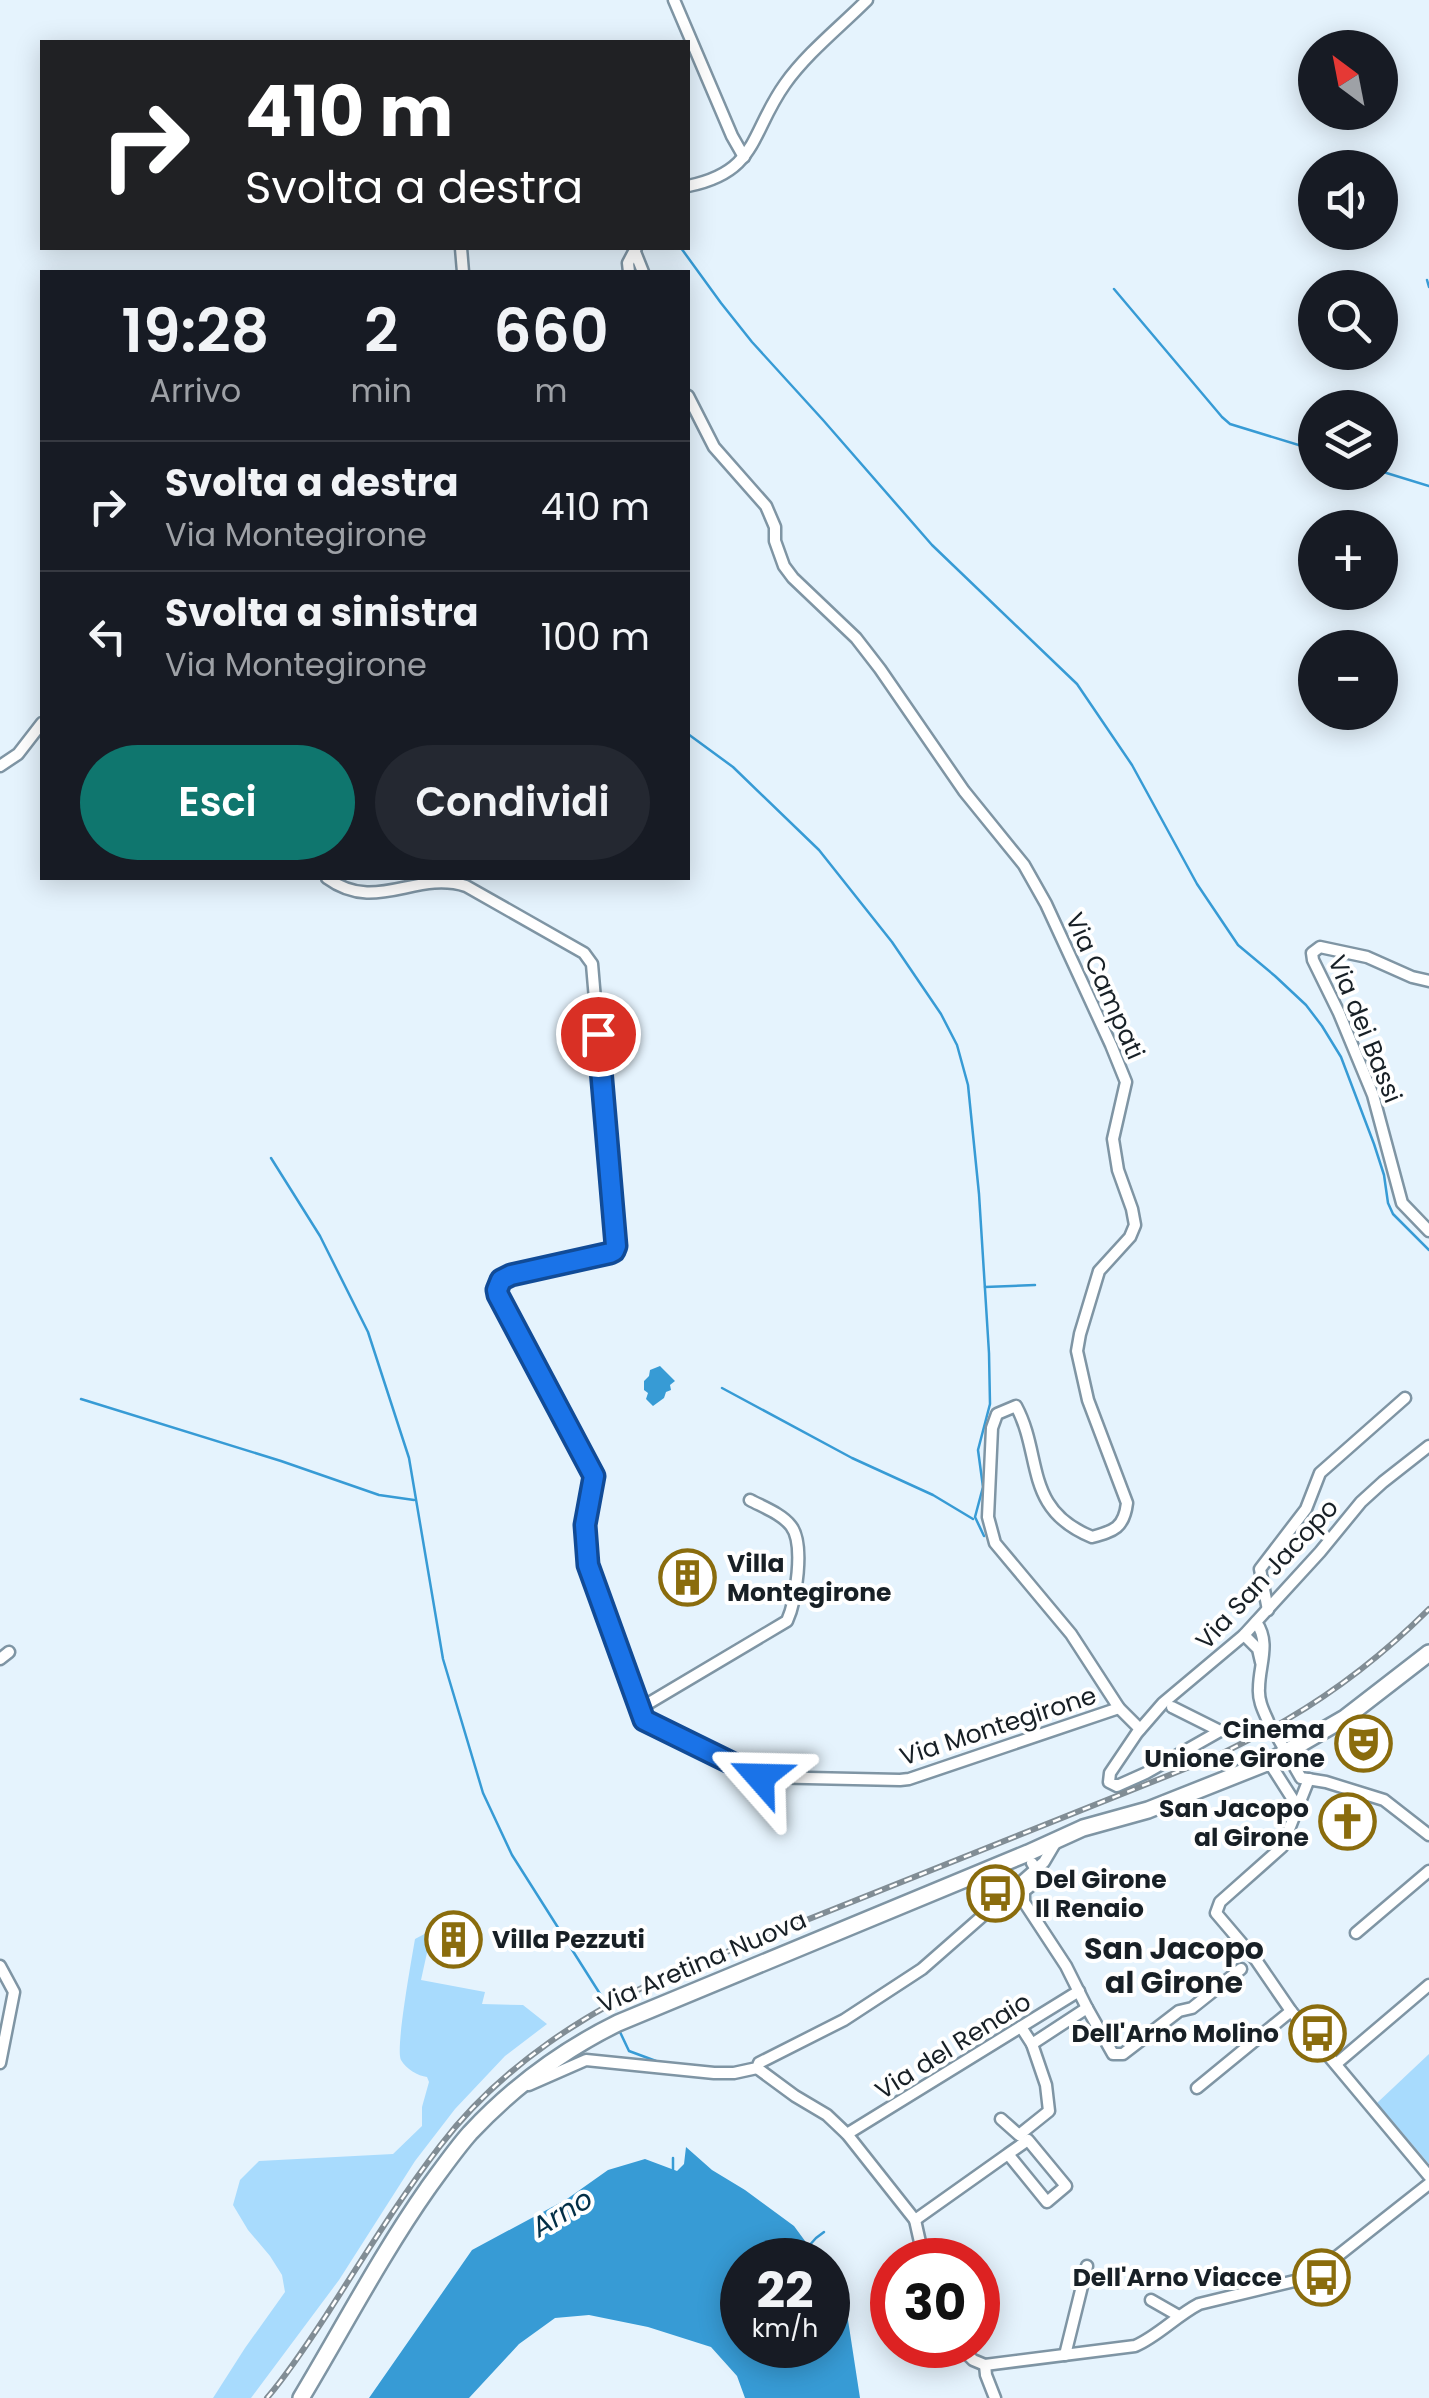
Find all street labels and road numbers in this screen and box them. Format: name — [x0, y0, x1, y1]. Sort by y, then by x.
street label: Via Campati — [1057, 907, 1153, 1065]
street label: Via dei Bassi — [1319, 950, 1411, 1108]
street label: Via San Jacopo — [1188, 1491, 1346, 1657]
street label: Via Montegirone — [895, 1678, 1101, 1774]
street label: Via Aretina Nuova — [592, 1902, 812, 2022]
street label: Via del Renaio — [868, 1984, 1038, 2108]

